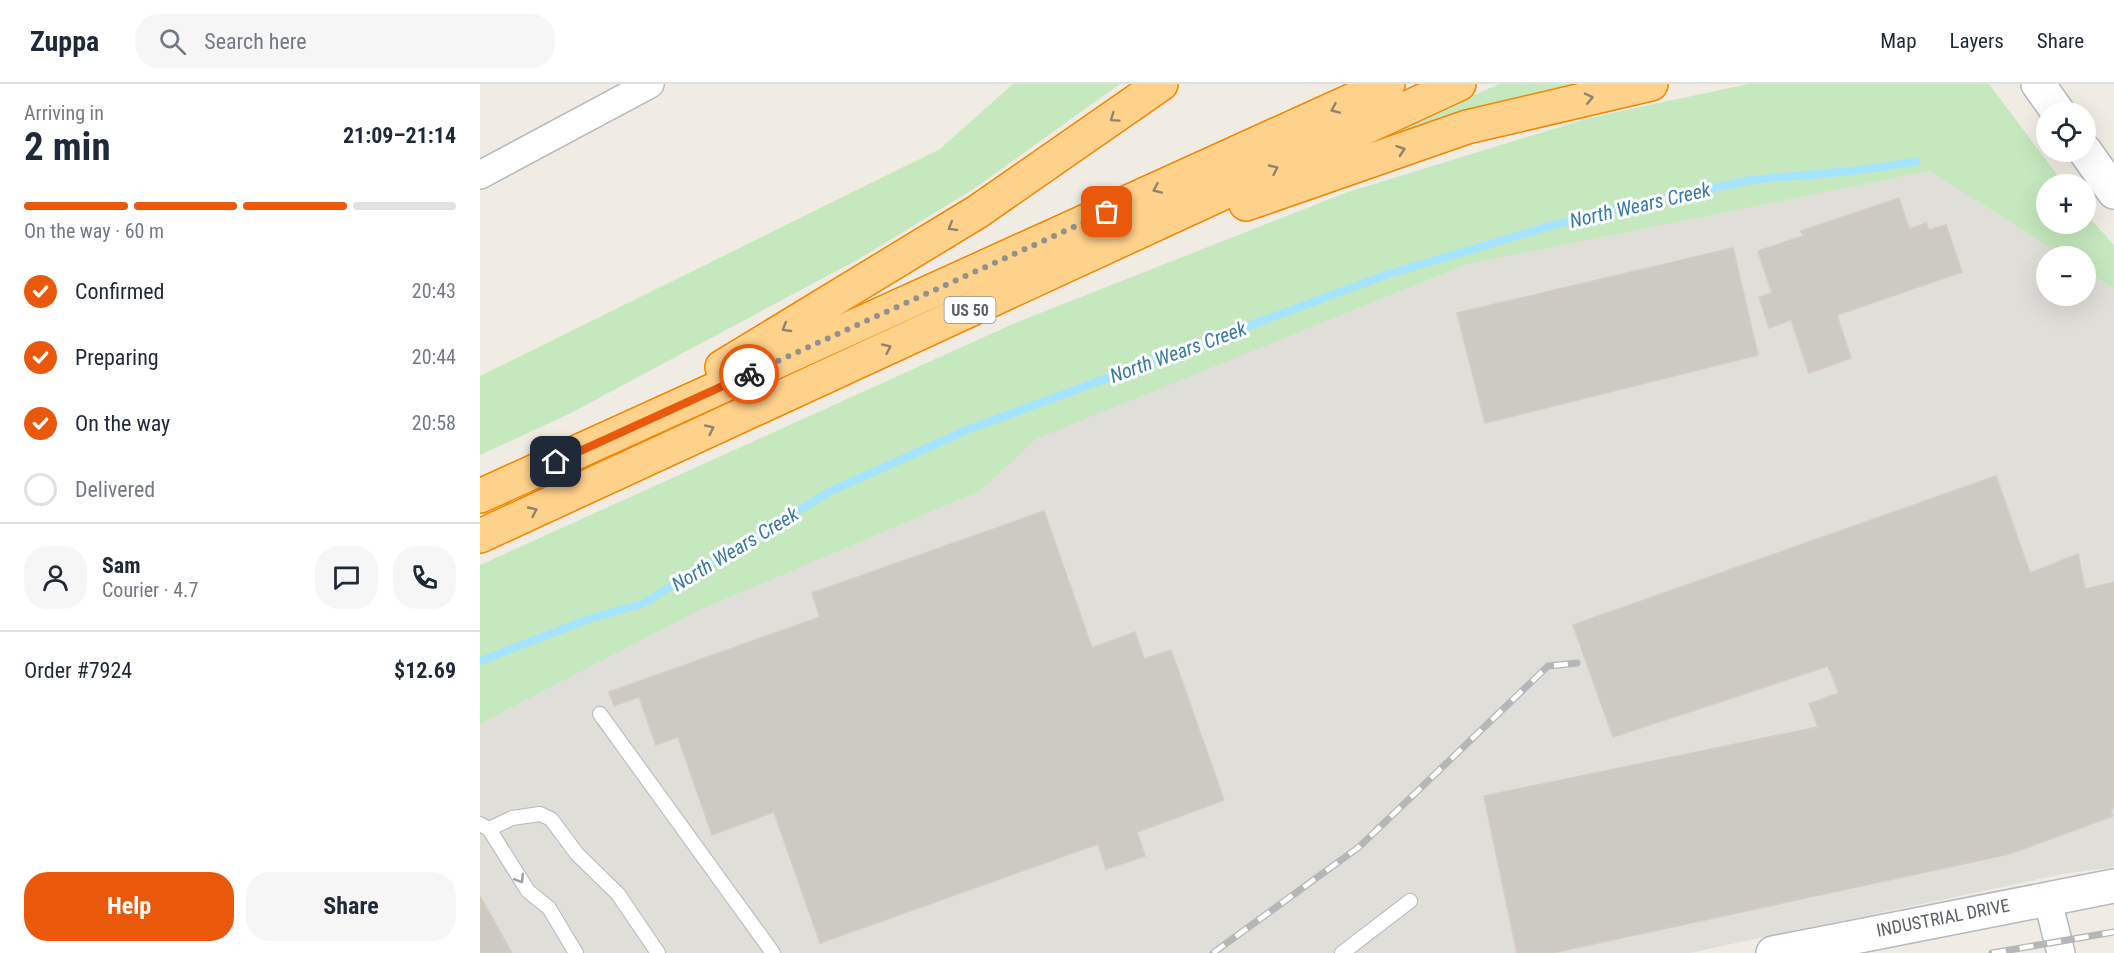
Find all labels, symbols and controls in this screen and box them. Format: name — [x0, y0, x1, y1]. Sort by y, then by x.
search box — [135, 14, 555, 68]
text: Zuppa — [30, 25, 99, 58]
icon: search — [156, 25, 189, 58]
text: Search here — [204, 29, 307, 54]
text: Map — [1880, 29, 1917, 53]
text: Layers — [1950, 29, 2004, 53]
text: Share — [2037, 29, 2084, 53]
one-way arrow — [1584, 93, 1594, 106]
text: Arriving in — [24, 101, 104, 125]
one-way arrow — [1331, 101, 1342, 113]
map controls — [2036, 102, 2096, 306]
button: locate — [2036, 102, 2096, 162]
one-way arrow — [1109, 111, 1120, 122]
text: 21:09–21:14 — [343, 123, 456, 148]
text: 2 min — [24, 124, 111, 170]
one-way arrow — [1396, 144, 1406, 157]
one-way arrow — [1268, 165, 1279, 177]
button: + — [2036, 174, 2096, 234]
water label: North Wears Creek — [1567, 177, 1714, 233]
one-way arrow — [1153, 182, 1164, 194]
pin — [1081, 186, 1132, 237]
icon: bag — [1090, 195, 1123, 228]
text: On the way · 60 m — [24, 219, 164, 243]
one-way arrow — [948, 220, 958, 232]
button: − — [2036, 246, 2096, 306]
icon: check — [24, 275, 57, 308]
text: Confirmed — [75, 279, 164, 304]
text: 20:43 — [412, 279, 456, 303]
road number: US 50 — [944, 297, 996, 323]
water label: North Wears Creek — [1106, 316, 1251, 388]
one-way arrow — [782, 321, 792, 333]
icon: check — [24, 341, 57, 374]
one-way arrow — [881, 343, 892, 355]
courier — [719, 344, 779, 404]
text: Preparing — [75, 345, 159, 370]
text: 20:44 — [412, 345, 456, 369]
icon: bike — [733, 358, 766, 391]
icon: check — [24, 407, 57, 440]
text: On the way — [75, 411, 170, 436]
text: 20:58 — [412, 411, 456, 435]
one-way arrow — [704, 425, 715, 437]
pin — [530, 436, 581, 487]
icon: home — [539, 445, 572, 478]
text: Delivered — [75, 477, 155, 502]
water label: North Wears Creek — [667, 501, 804, 596]
one-way arrow — [527, 506, 538, 518]
button: person — [24, 546, 87, 609]
button: chat — [315, 546, 378, 609]
button: phone — [393, 546, 456, 609]
text: Sam — [102, 553, 141, 578]
text: Courier · 4.7 — [102, 578, 198, 602]
text: Order #7924 — [24, 658, 132, 683]
text: $12.69 — [394, 658, 456, 683]
button: Help — [24, 872, 234, 941]
button: Share — [246, 872, 456, 941]
one-way arrow — [512, 873, 524, 883]
street label: INDUSTRIAL DRIVE — [1874, 894, 2011, 941]

